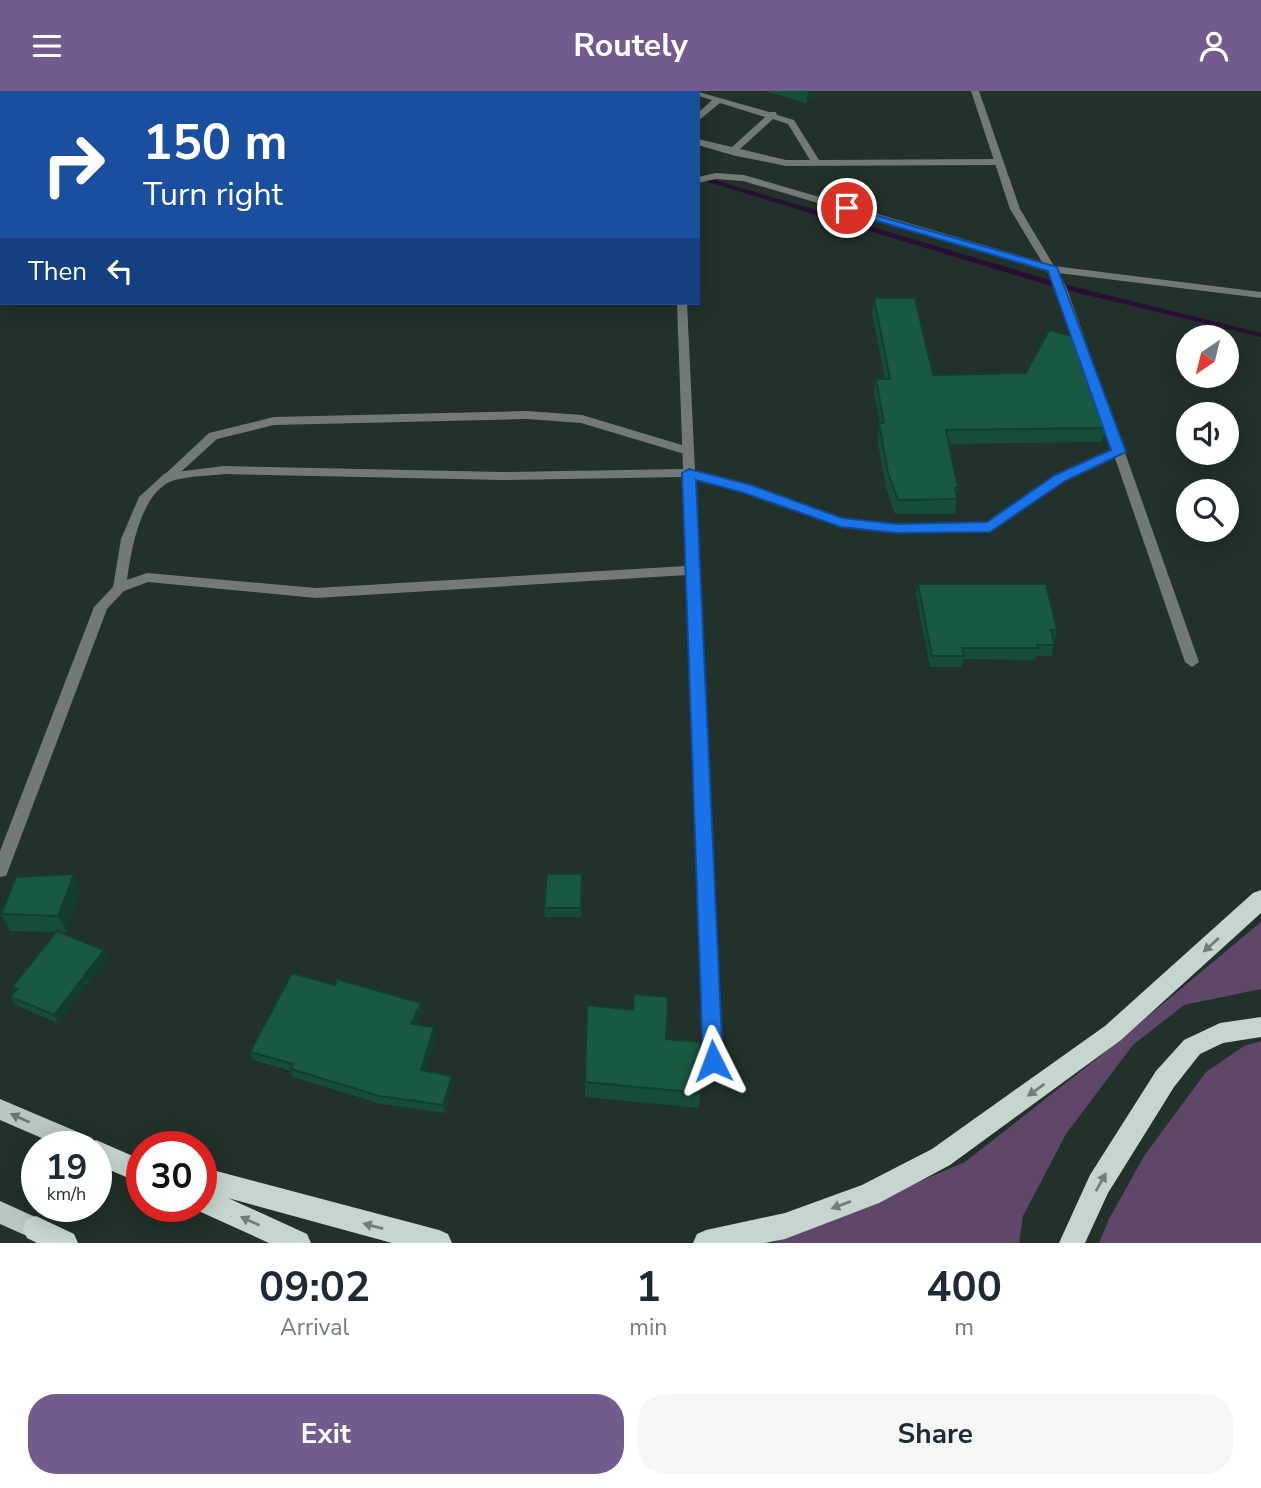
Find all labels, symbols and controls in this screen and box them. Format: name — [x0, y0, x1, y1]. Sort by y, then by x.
text: Routely — [573, 24, 688, 67]
icon: menu — [28, 27, 66, 65]
icon: person — [1195, 27, 1233, 65]
text: 150 m — [143, 109, 287, 176]
icon: right — [28, 119, 119, 210]
text: Turn right — [143, 173, 283, 216]
pin — [817, 178, 877, 238]
icon: arrive — [828, 189, 866, 227]
icon: left — [101, 252, 139, 290]
text: Then — [28, 254, 87, 289]
north arrow — [1176, 325, 1239, 389]
map controls — [1176, 325, 1239, 542]
button: sound — [1176, 402, 1239, 465]
button: search — [1176, 479, 1239, 542]
one-way arrow — [1203, 936, 1220, 952]
position arrow — [676, 1024, 750, 1098]
one-way arrow — [1027, 1083, 1045, 1097]
one-way arrow — [9, 1112, 30, 1123]
speed limit sign: 30 — [126, 1131, 217, 1222]
text: 19 — [45, 1144, 88, 1191]
one-way arrow — [1095, 1172, 1107, 1191]
text: km/h — [47, 1182, 86, 1206]
one-way arrow — [830, 1200, 851, 1211]
one-way arrow — [239, 1215, 260, 1226]
one-way arrow — [362, 1220, 384, 1231]
text: 09:02 — [259, 1259, 370, 1316]
text: 1 — [636, 1259, 661, 1316]
text: 400 — [926, 1259, 1002, 1316]
text: Arrival — [280, 1312, 349, 1343]
text: min — [629, 1312, 667, 1343]
text: m — [954, 1312, 974, 1343]
button: Exit — [28, 1394, 624, 1474]
button: Share — [638, 1394, 1233, 1474]

